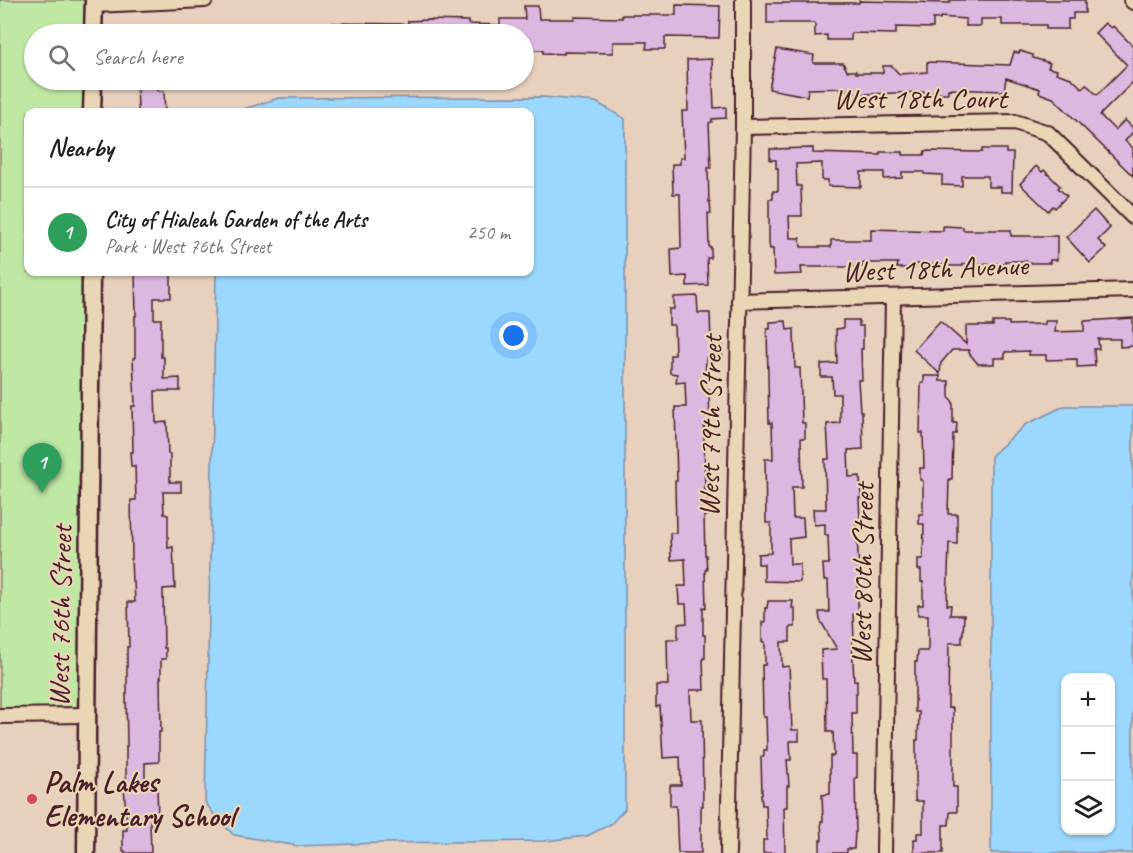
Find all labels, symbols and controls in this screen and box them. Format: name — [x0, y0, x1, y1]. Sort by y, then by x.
search box — [24, 24, 534, 90]
icon: search — [45, 41, 78, 74]
text: Search here — [93, 43, 183, 71]
street label: West 18th Court — [833, 79, 1010, 117]
text: Nearby — [48, 131, 113, 164]
text: City of Hialeah Garden of the Arts — [105, 206, 367, 234]
text: 1 — [63, 220, 72, 245]
text: 250 m — [467, 220, 510, 245]
text: Park · West 76th Street — [105, 234, 271, 259]
street label: West 18th Avenue — [841, 246, 1031, 290]
your location — [499, 321, 528, 350]
street label: West 79th Street — [689, 332, 731, 517]
pin: 1 — [22, 444, 62, 493]
street label: West 80th Street — [841, 480, 883, 665]
street label: West 76th Street — [39, 522, 81, 707]
map controls — [1061, 673, 1115, 835]
button: + — [1061, 673, 1115, 727]
button: − — [1061, 727, 1115, 781]
place label: Palm Lakes Elementary School — [44, 763, 240, 835]
button: layers — [1061, 781, 1115, 835]
marker: Palm Lakes Elementary School — [25, 792, 39, 806]

